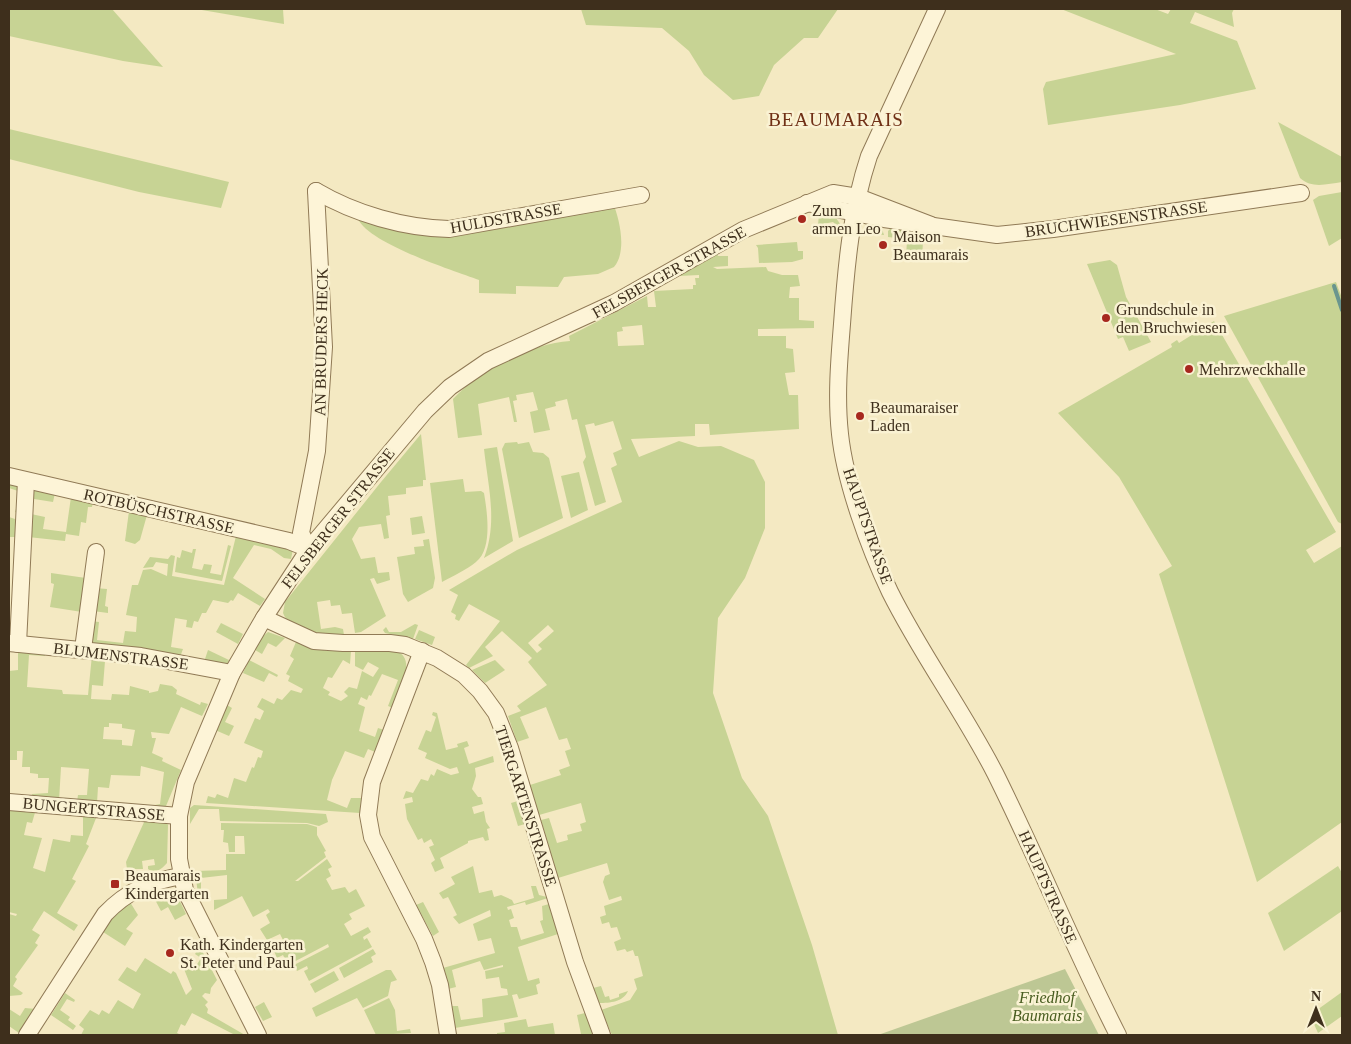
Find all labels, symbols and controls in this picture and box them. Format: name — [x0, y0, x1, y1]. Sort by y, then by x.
district label: BEAUMARAIS — [768, 109, 904, 130]
street label: BRUCHWIESENSTRASSE — [1024, 198, 1208, 240]
street label: HULDSTRASSE — [449, 200, 563, 236]
place label: Zum armen Leo — [812, 202, 881, 237]
marker: Zum armen Leo — [796, 213, 808, 225]
street label: FELSBERGER STRASSE — [589, 223, 749, 321]
place label: Maison Beaumarais — [893, 228, 969, 263]
marker: Maison Beaumarais — [877, 239, 889, 251]
street label: AN BRUDERS HECK — [311, 267, 331, 416]
place label: Grundschule in den Bruchwiesen — [1116, 301, 1227, 336]
marker: Grundschule in den Bruchwiesen — [1100, 312, 1112, 324]
place label: Mehrzweckhalle — [1199, 361, 1306, 378]
marker: Mehrzweckhalle — [1183, 363, 1195, 375]
place label: Beaumaraiser Laden — [870, 399, 959, 434]
marker: Beaumaraiser Laden — [854, 410, 866, 422]
street label: FELSBERGER STRASSE — [278, 445, 398, 591]
street label: HAUPTSTRASSE — [840, 466, 896, 586]
street label: ROTBÜSCHSTRASSE — [82, 485, 236, 537]
street label: BLUMENSTRASSE — [52, 639, 190, 673]
street label: TIERGARTENSTRASSE — [492, 724, 560, 888]
street label: BUNGERTSTRASSE — [22, 794, 166, 824]
street label: HAUPTSTRASSE — [1015, 828, 1081, 946]
place label: Beaumarais Kindergarten — [125, 867, 209, 903]
marker: Beaumarais Kindergarten — [109, 878, 121, 890]
place label: Kath. Kindergarten St. Peter und Paul — [180, 936, 303, 971]
marker: Kath. Kindergarten St. Peter und Paul — [164, 947, 176, 959]
north arrow — [1291, 984, 1341, 1034]
park label: Friedhof Baumarais — [1012, 989, 1082, 1024]
text: N — [1311, 989, 1321, 1004]

